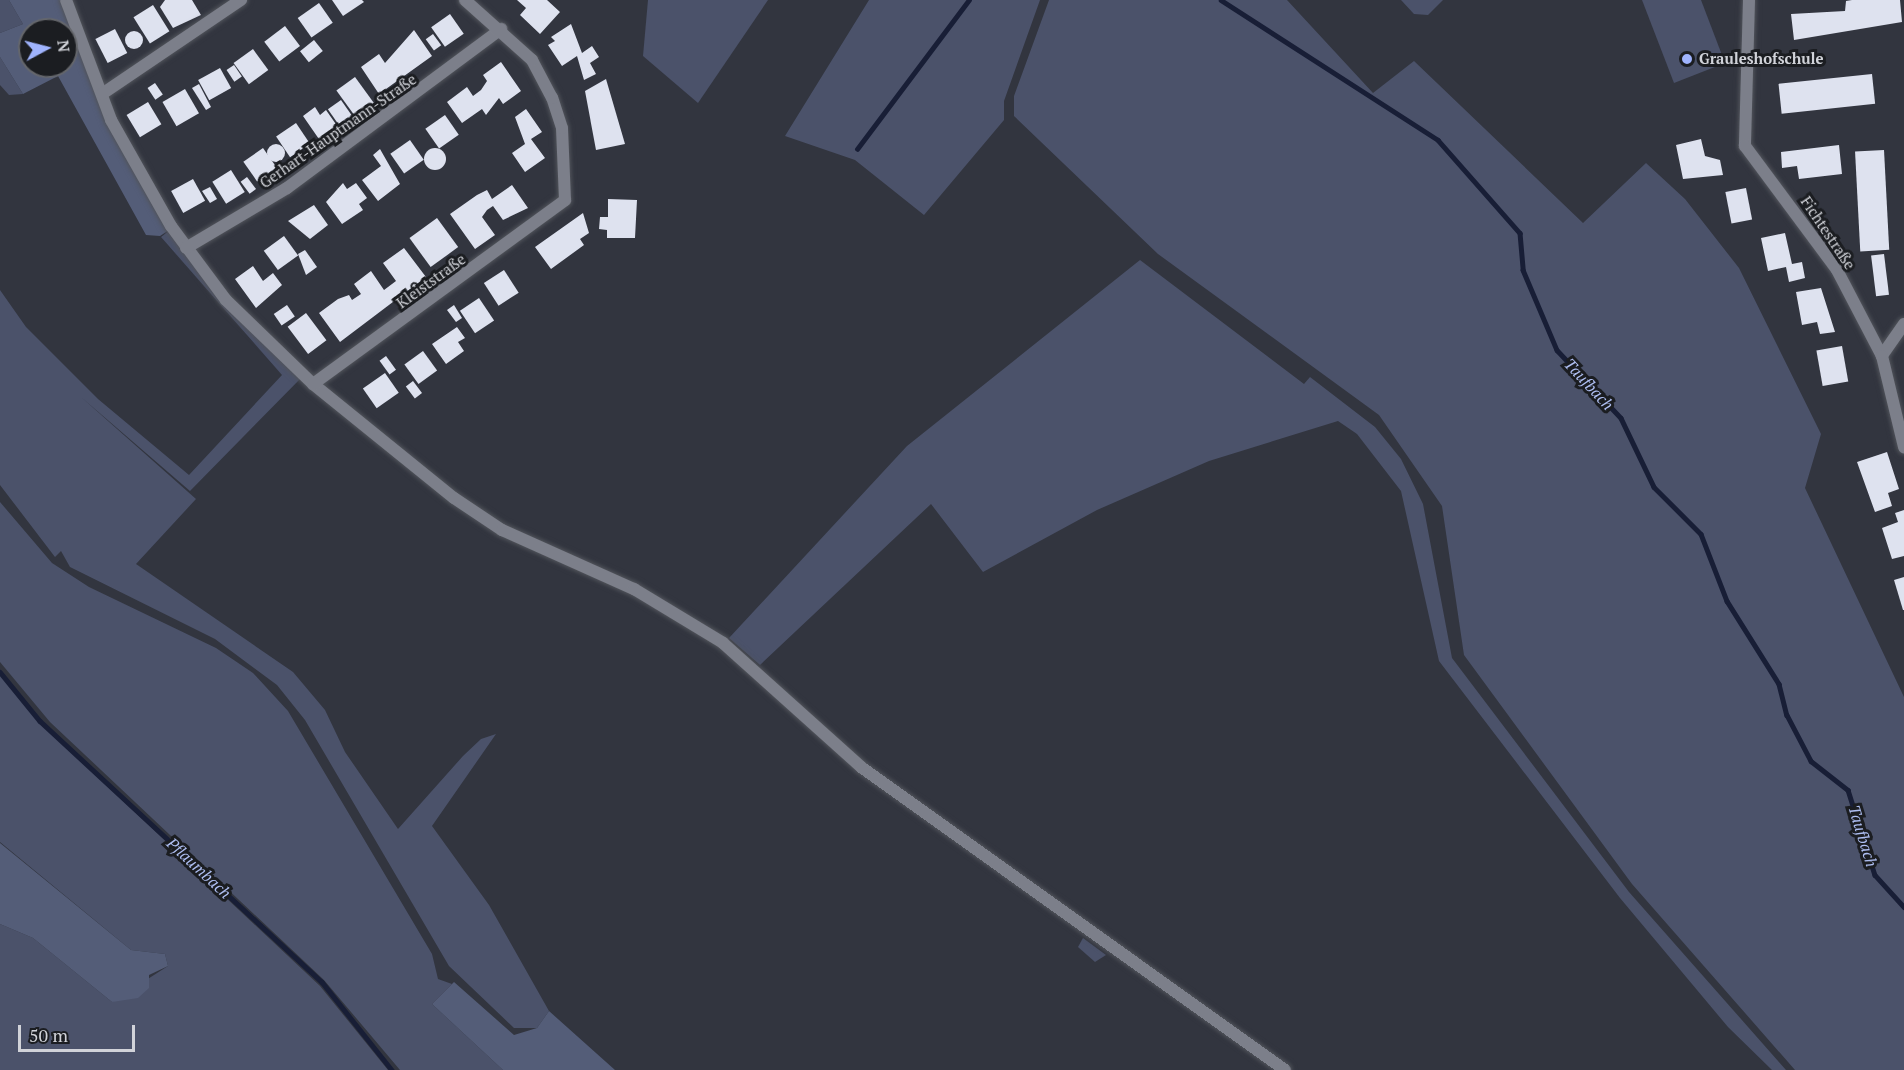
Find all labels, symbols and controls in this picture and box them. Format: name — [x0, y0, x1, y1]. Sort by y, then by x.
north arrow — [18, 18, 78, 78]
text: N — [52, 39, 76, 53]
place label: Grauleshofschule — [1699, 50, 1824, 68]
marker: Grauleshofschule — [1680, 52, 1694, 66]
street label: Gerhart-Hauptmann-Straße — [256, 70, 420, 192]
street label: Fichtestraße — [1797, 193, 1859, 273]
street label: Kleiststraße — [393, 250, 469, 312]
water label: Taufbach — [1560, 354, 1618, 414]
water label: Taufbach — [1845, 803, 1881, 869]
water label: Pflaumbach — [163, 833, 235, 903]
scale bar — [21, 1013, 138, 1051]
text: 50 m — [29, 1023, 68, 1047]

